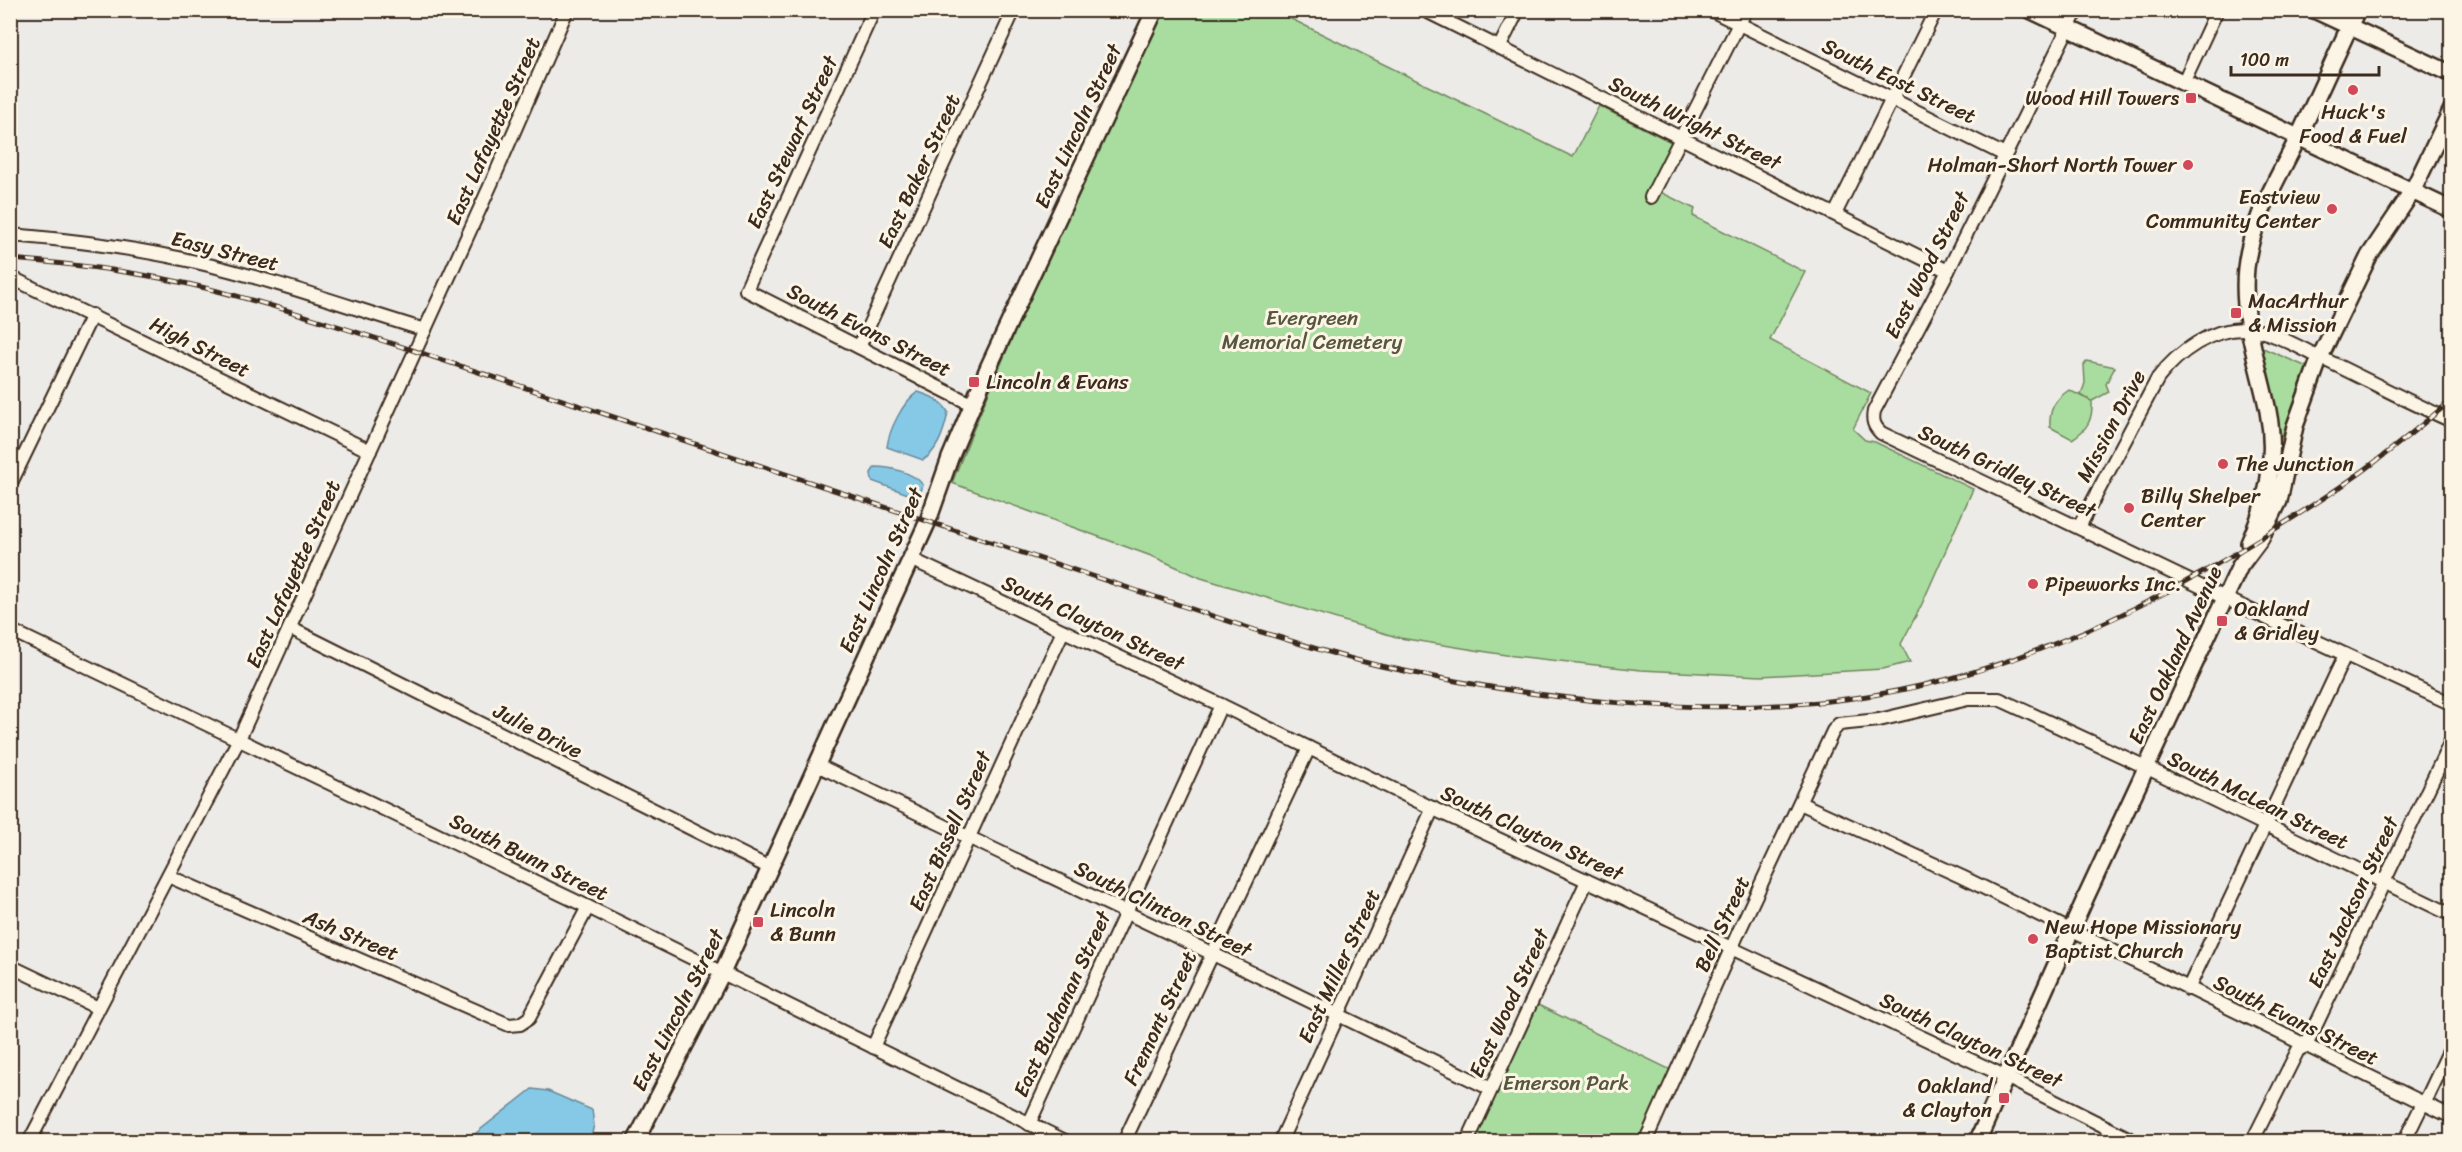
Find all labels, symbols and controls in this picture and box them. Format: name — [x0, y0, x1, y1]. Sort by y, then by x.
street label: South East Street — [1815, 27, 1983, 135]
street label: East Lafayette Street — [434, 31, 552, 231]
street label: East Lincoln Street — [1023, 36, 1134, 215]
scale bar — [2231, 39, 2380, 77]
text: 100 m — [2240, 44, 2289, 76]
street label: East Stewart Street — [735, 48, 849, 235]
street label: South Wright Street — [1602, 65, 1789, 182]
place label: Wood Hill Towers — [2025, 79, 2179, 117]
marker: Huck's Food & Fuel — [2346, 83, 2360, 97]
street label: East Baker Street — [866, 87, 972, 255]
marker: Wood Hill Towers — [2184, 91, 2198, 105]
place label: Huck's Food & Fuel — [2299, 93, 2408, 155]
place label: Holman-Short North Tower — [1927, 146, 2177, 184]
marker: Holman-Short North Tower — [2181, 158, 2195, 172]
place label: Eastview Community Center — [2146, 178, 2321, 240]
street label: East Wood Street — [1873, 183, 1981, 345]
marker: Eastview Community Center — [2325, 202, 2339, 216]
street label: Easy Street — [167, 219, 283, 283]
street label: South Evans Street — [780, 272, 958, 388]
place label: MacArthur & Mission — [2248, 282, 2349, 344]
park label: Evergreen Memorial Cemetery — [1222, 299, 1402, 361]
street label: High Street — [143, 305, 257, 389]
marker: MacArthur & Mission — [2229, 306, 2243, 320]
place label: Lincoln & Evans — [986, 363, 1129, 401]
street label: Mission Drive — [2065, 363, 2157, 489]
marker: Lincoln & Evans — [967, 375, 981, 389]
street label: South Gridley Street — [1912, 413, 2104, 530]
place label: The Junction — [2235, 445, 2354, 483]
marker: The Junction — [2216, 457, 2230, 471]
street label: East Lafayette Street — [234, 474, 352, 674]
place label: Billy Shelper Center — [2141, 477, 2261, 539]
street label: East Lincoln Street — [827, 480, 935, 659]
marker: Billy Shelper Center — [2122, 501, 2136, 515]
street label: East Oakland Avenue — [2117, 559, 2233, 751]
street label: South Clayton Street — [995, 564, 1192, 683]
place label: Pipeworks Inc. — [2045, 565, 2182, 603]
marker: Pipeworks Inc. — [2026, 577, 2040, 591]
place label: Oakland & Gridley — [2234, 590, 2319, 652]
marker: Oakland & Gridley — [2215, 614, 2229, 628]
street label: Julie Drive — [486, 692, 590, 770]
street label: South McLean Street — [2161, 740, 2355, 860]
street label: East Bissell Street — [898, 743, 1003, 917]
street label: South Clayton Street — [1434, 774, 1631, 893]
street label: South Bunn Street — [443, 802, 615, 912]
street label: East Jackson Street — [2296, 808, 2410, 995]
street label: South Clinton Street — [1067, 849, 1260, 969]
street label: Bell Street — [1683, 870, 1761, 978]
street label: East Miller Street — [1287, 882, 1391, 1050]
place label: Lincoln & Bunn — [770, 891, 836, 953]
street label: Ash Street — [296, 897, 405, 972]
street label: East Buchanan Street — [1002, 903, 1123, 1104]
place label: New Hope Missionary Baptist Church — [2045, 908, 2241, 970]
marker: Lincoln & Bunn — [751, 915, 765, 929]
street label: East Wood Street — [1458, 920, 1561, 1084]
street label: East Lincoln Street — [621, 921, 736, 1098]
marker: New Hope Missionary Baptist Church — [2026, 932, 2040, 946]
street label: Fremont Street — [1112, 944, 1208, 1092]
street label: South Evans Street — [2207, 963, 2385, 1077]
street label: South Clayton Street — [1873, 981, 2070, 1100]
park label: Emerson Park — [1503, 1064, 1629, 1102]
place label: Oakland & Clayton — [1902, 1067, 1994, 1129]
marker: Oakland & Clayton — [1997, 1091, 2011, 1105]

